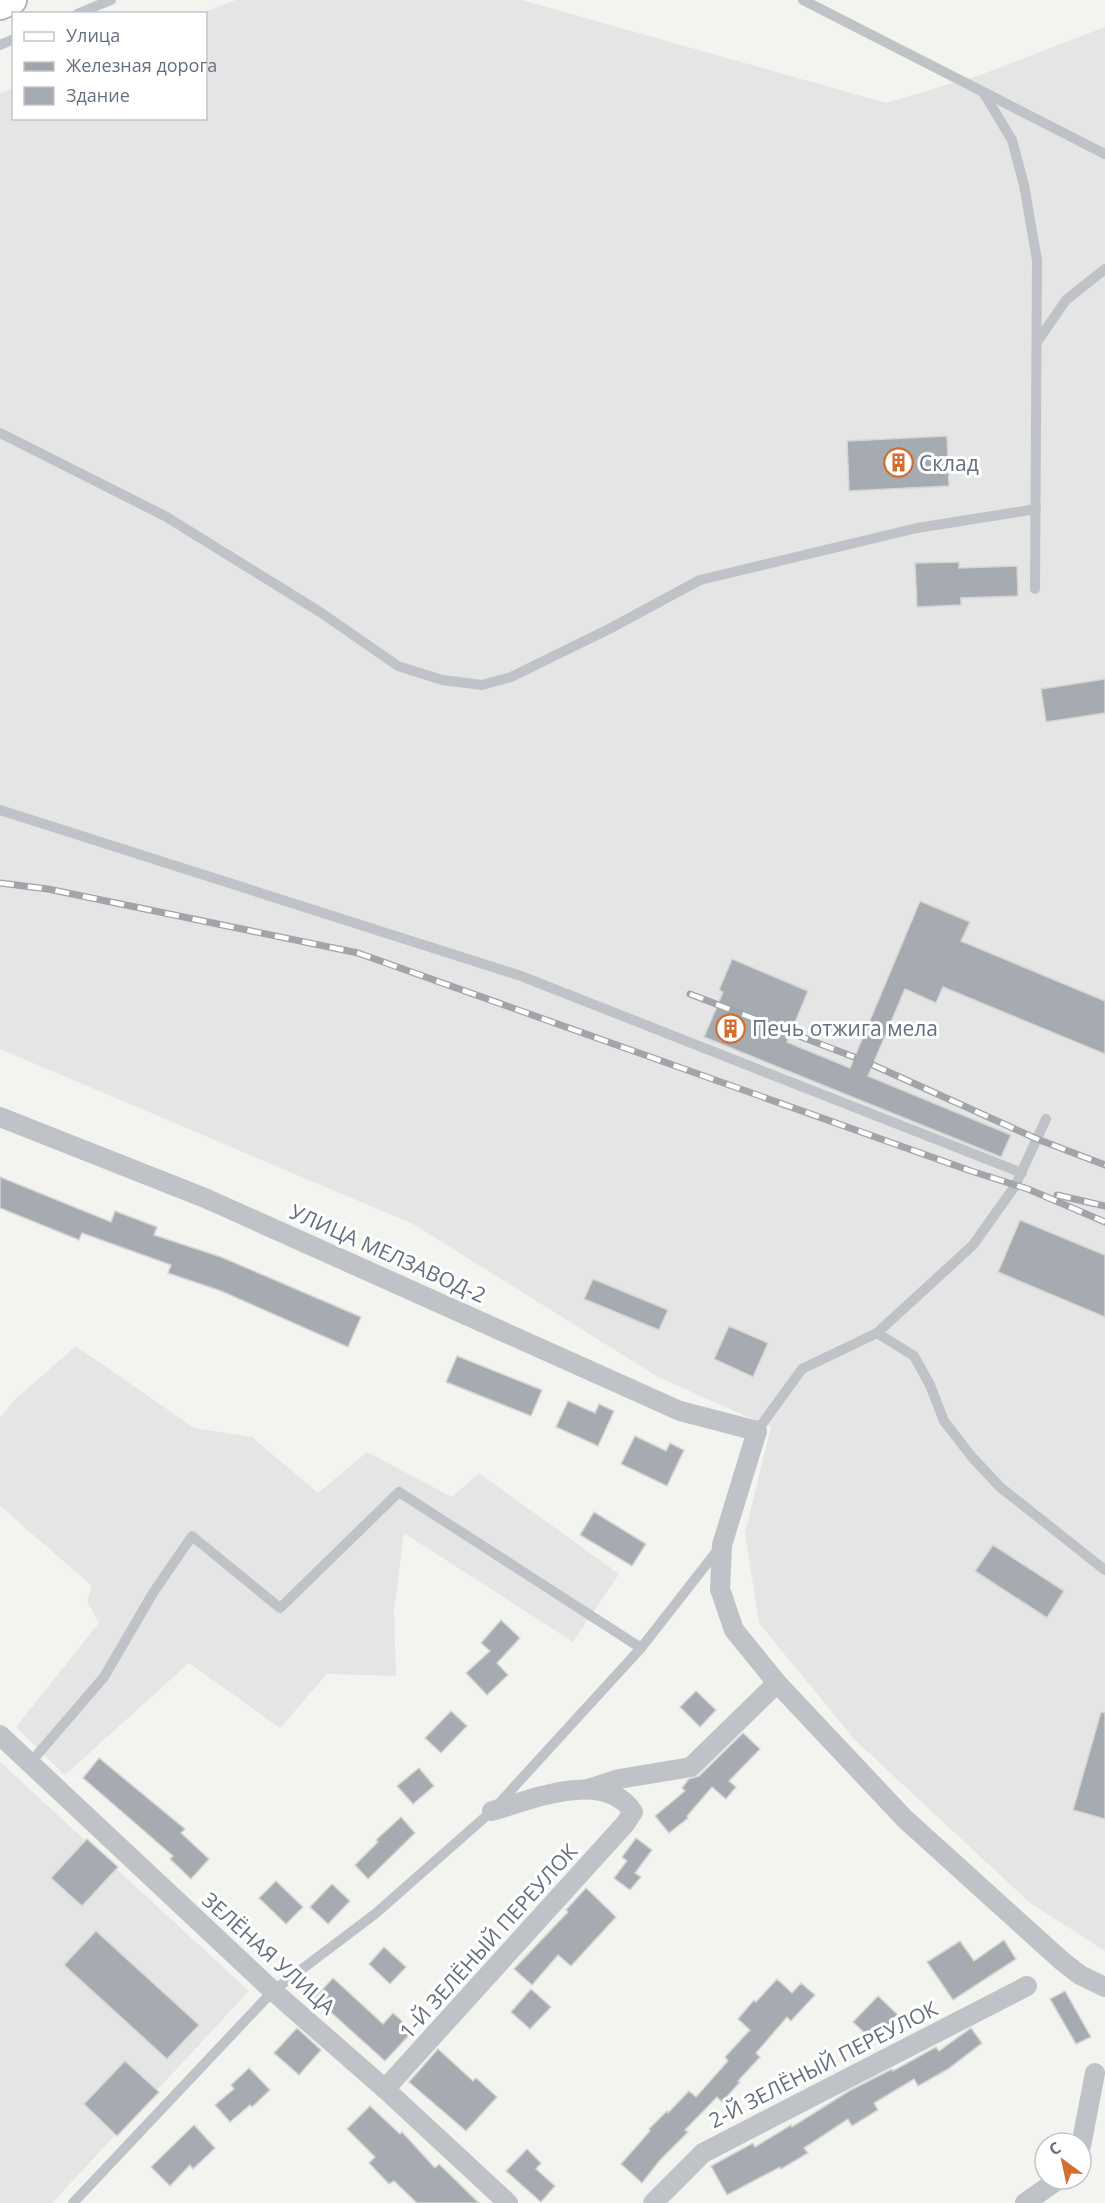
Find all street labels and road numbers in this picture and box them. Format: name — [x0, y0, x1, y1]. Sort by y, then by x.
street label: УЛИЦА МЕЛЗАВОД-2 — [286, 1197, 490, 1309]
street label: 1-Й ЗЕЛЁНЫЙ ПЕРЕУЛОК — [393, 1837, 583, 2045]
street label: ЗЕЛЁНАЯ УЛИЦА — [196, 1886, 342, 2021]
street label: 2-Й ЗЕЛЁНЫЙ ПЕРЕУЛОК — [704, 1994, 942, 2134]

